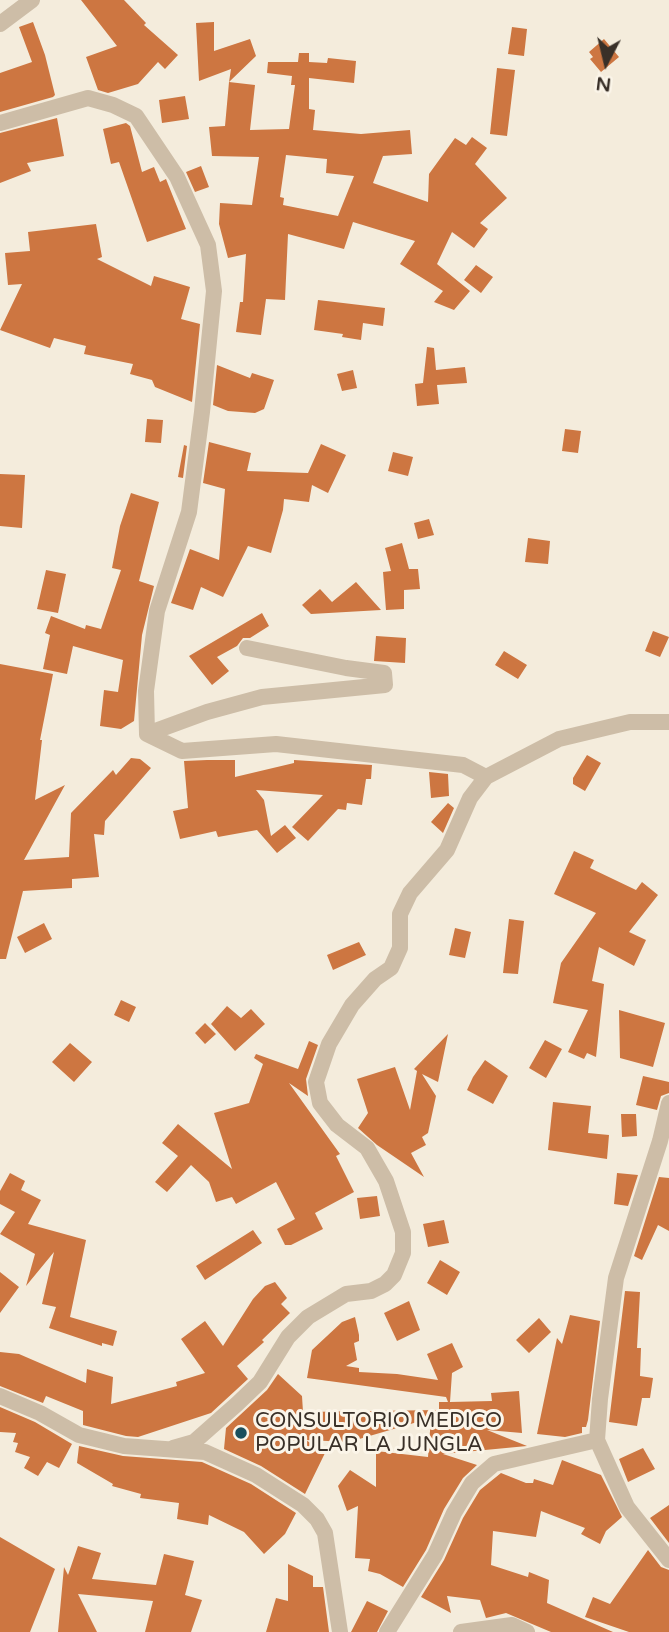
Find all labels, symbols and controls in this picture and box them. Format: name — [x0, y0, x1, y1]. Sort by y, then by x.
north arrow — [571, 28, 641, 98]
text: N — [595, 72, 612, 96]
place label: CONSULTORIO MEDICO POPULAR LA JUNGLA — [255, 1408, 502, 1458]
marker: CONSULTORIO MEDICO POPULAR LA JUNGLA — [233, 1425, 249, 1441]

